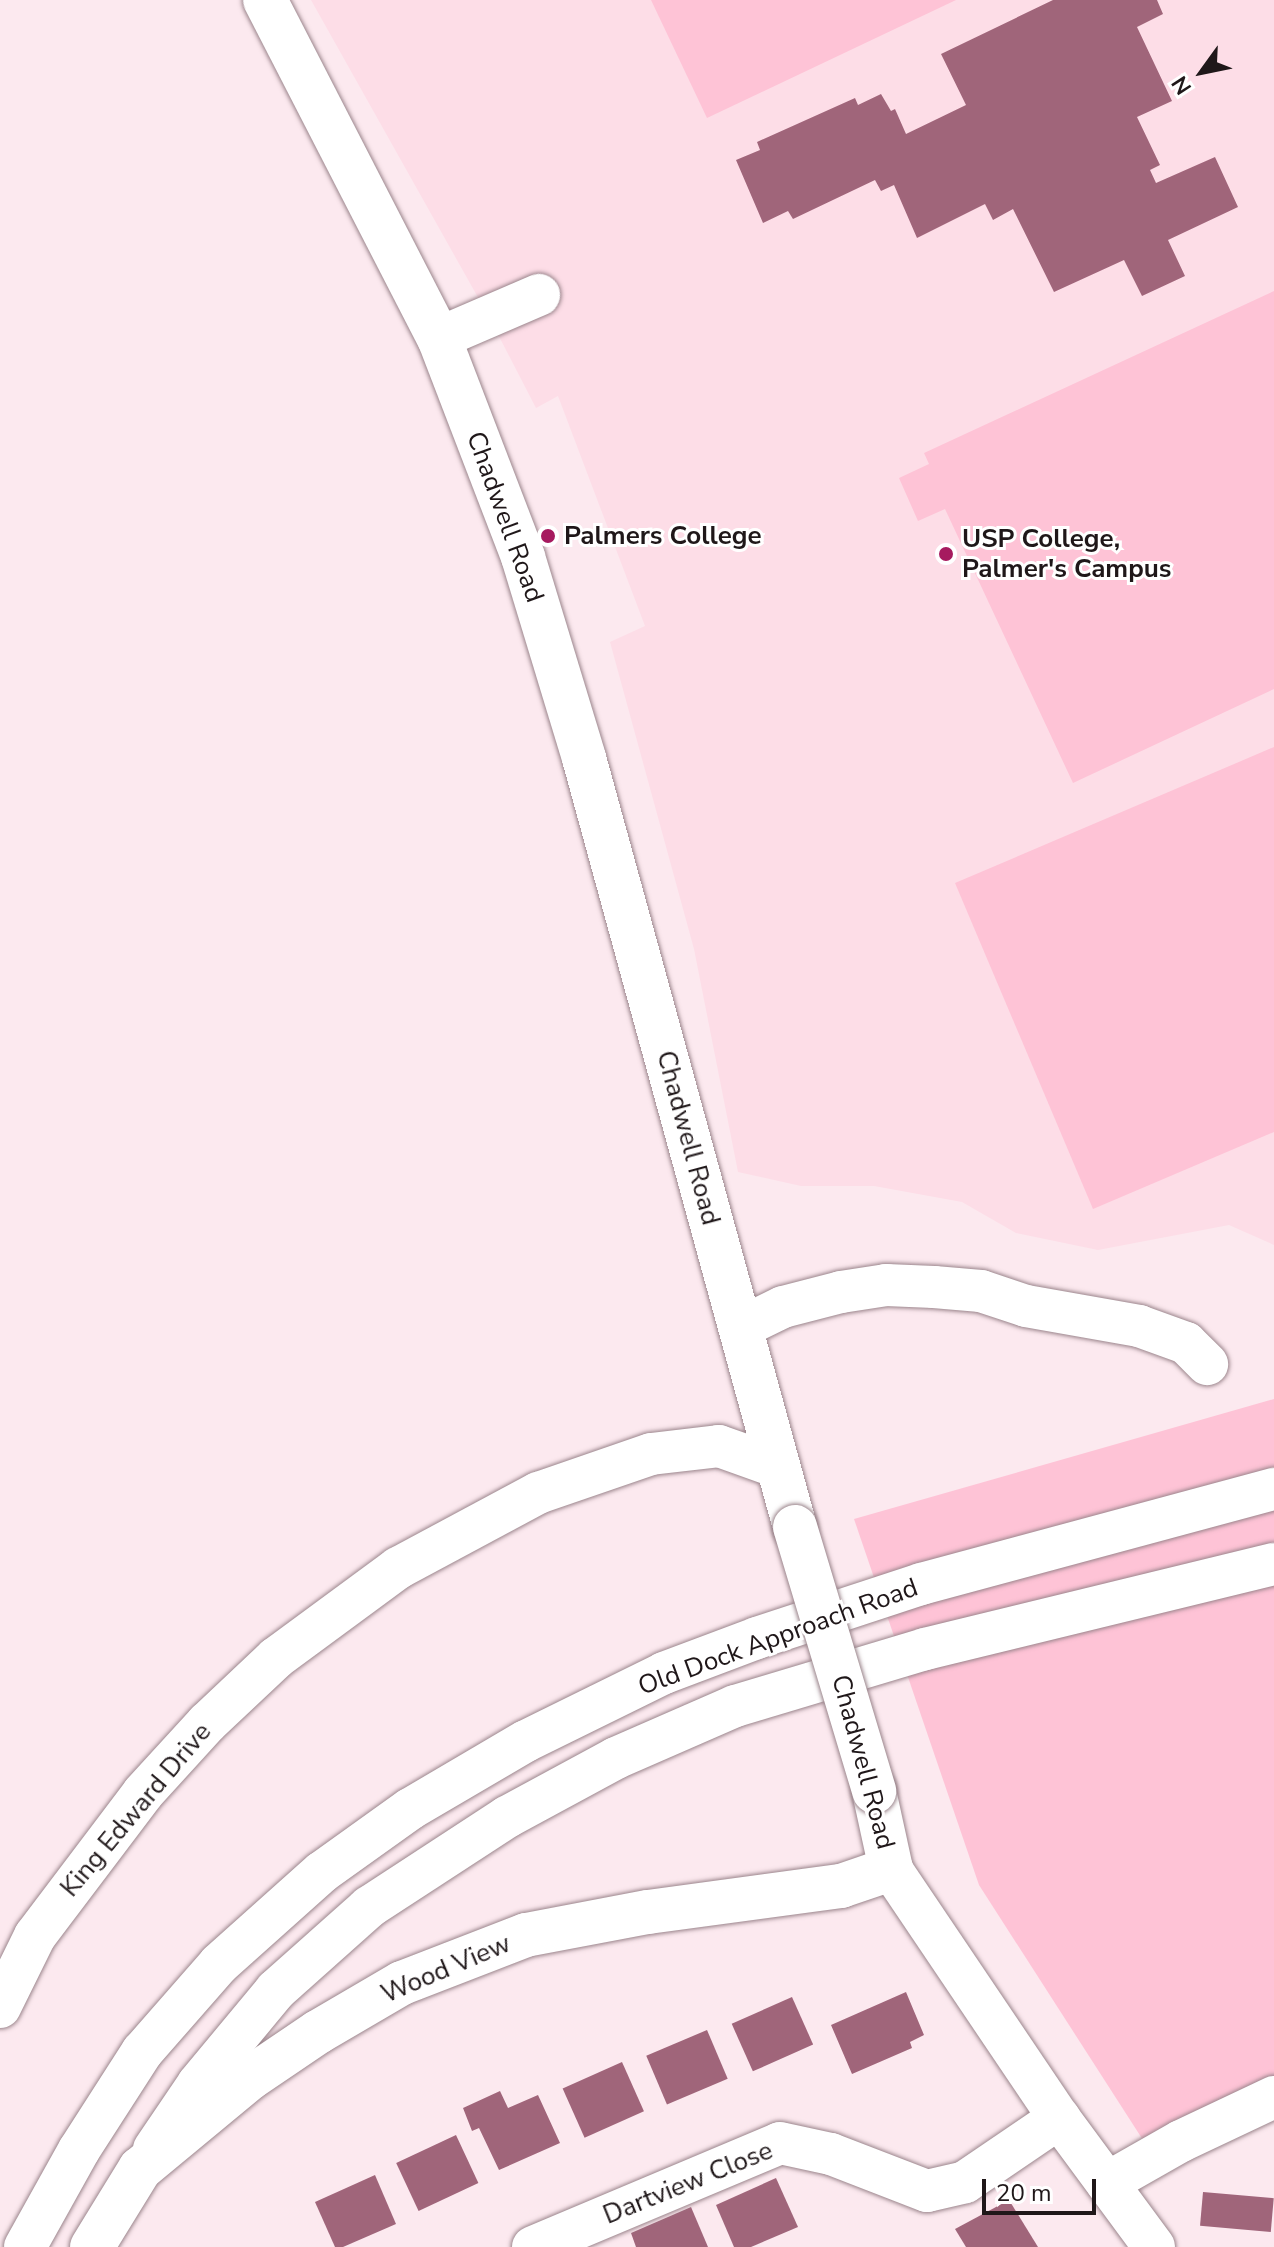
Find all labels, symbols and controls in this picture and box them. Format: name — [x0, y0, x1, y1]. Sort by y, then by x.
north arrow — [1162, 32, 1242, 112]
text: N — [1165, 70, 1199, 100]
street label: Chadwell Road — [460, 427, 550, 607]
place label: Palmers College — [564, 520, 762, 552]
place label: USP College, Palmer's Campus — [962, 523, 1172, 584]
marker: Palmers College — [539, 527, 557, 545]
marker: USP College, Palmer's Campus — [937, 545, 955, 563]
street label: Chadwell Road — [650, 1047, 726, 1229]
street label: Old Dock Approach Road — [634, 1572, 922, 1702]
street label: Chadwell Road — [825, 1671, 901, 1853]
street label: King Edward Drive — [54, 1717, 218, 1903]
street label: Wood View — [377, 1928, 515, 2010]
street label: Dartview Close — [599, 2135, 777, 2231]
scale bar — [986, 2163, 1100, 2213]
text: 20 m — [996, 2177, 1052, 2209]

